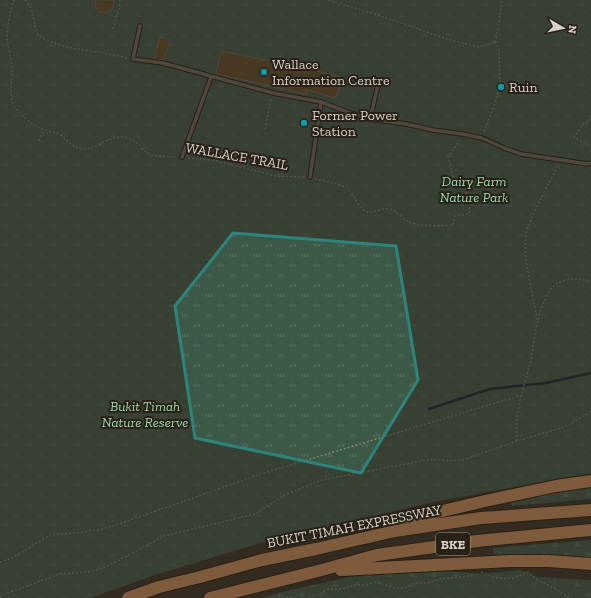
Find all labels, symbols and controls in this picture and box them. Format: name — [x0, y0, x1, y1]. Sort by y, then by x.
north arrow — [543, 8, 583, 48]
text: N — [565, 24, 579, 35]
place label: Wallace Information Centre — [272, 56, 390, 89]
marker: Wallace Information Centre — [259, 67, 269, 77]
place label: Ruin — [509, 79, 537, 96]
marker: Ruin — [496, 82, 506, 92]
place label: Former Power Station — [312, 107, 398, 140]
marker: Former Power Station — [299, 118, 309, 128]
street label: WALLACE TRAIL — [184, 139, 290, 174]
park label: Dairy Farm Nature Park — [440, 173, 508, 206]
park label: Bukit Timah Nature Reserve — [102, 398, 188, 431]
street label: BUKIT TIMAH EXPRESSWAY — [265, 501, 443, 552]
road number: BKE — [436, 533, 470, 555]

